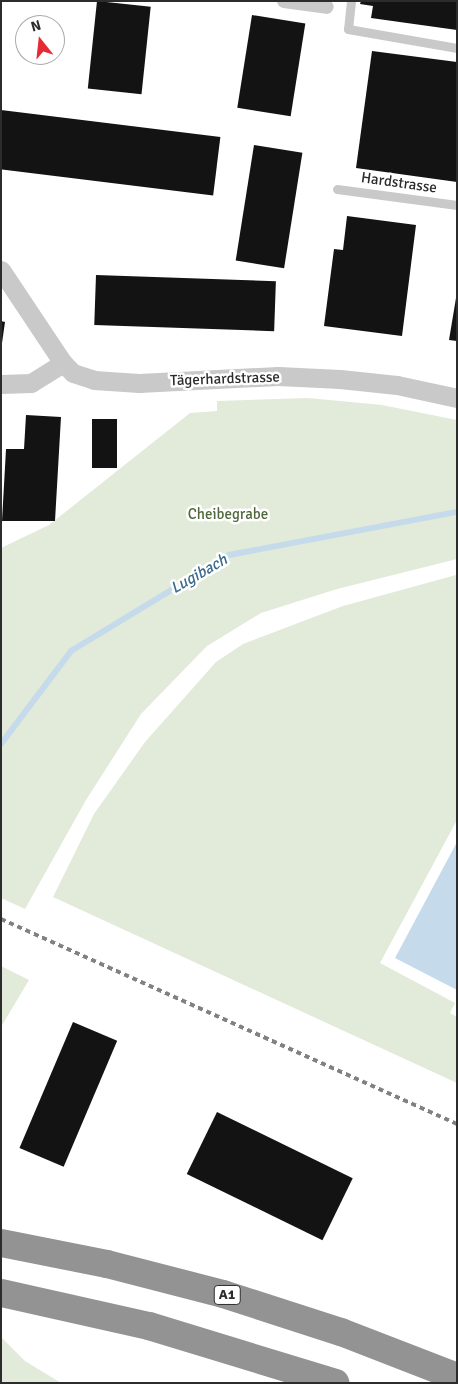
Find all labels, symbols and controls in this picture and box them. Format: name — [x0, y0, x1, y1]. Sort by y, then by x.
north arrow — [15, 15, 65, 65]
text: N — [29, 17, 43, 36]
street label: Hardstrasse — [360, 169, 438, 197]
street label: Tägerhardstrasse — [170, 368, 280, 390]
park label: Cheibegrabe — [188, 506, 268, 524]
water label: Lugibach — [167, 550, 231, 598]
road number: A1 — [213, 1284, 241, 1306]

